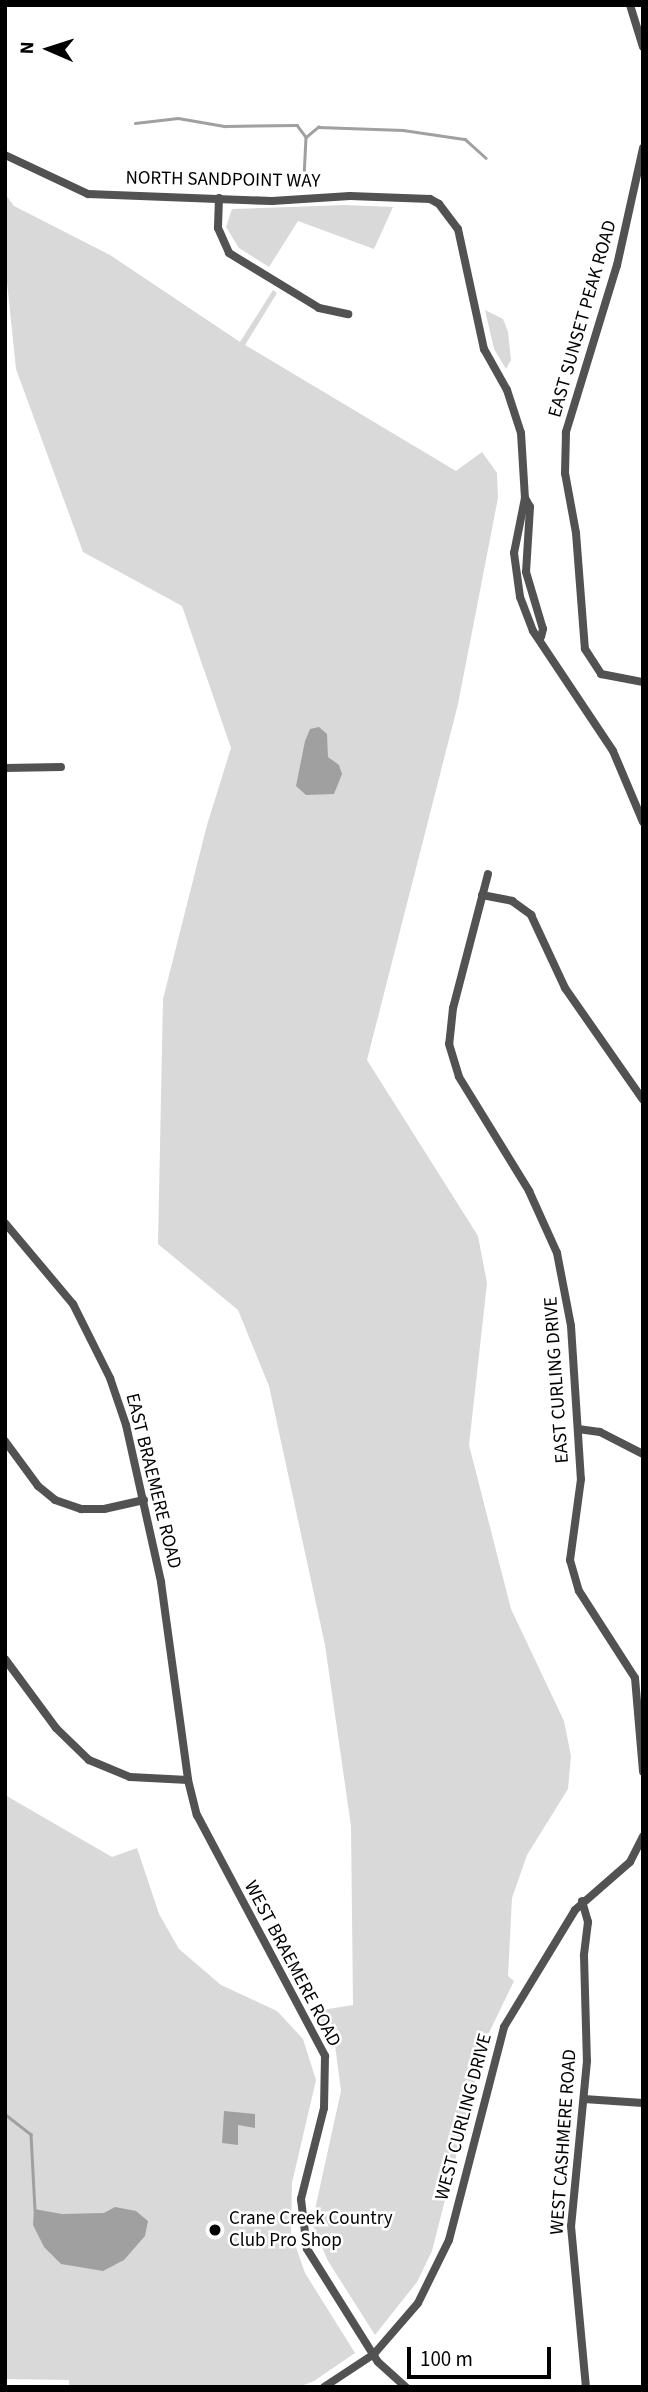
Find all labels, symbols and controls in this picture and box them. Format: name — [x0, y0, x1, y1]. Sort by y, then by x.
north arrow — [14, 14, 84, 84]
text: N — [14, 41, 41, 55]
street label: NORTH SANDPOINT WAY — [125, 167, 321, 193]
street label: EAST SUNSET PEAK ROAD — [544, 218, 622, 420]
street label: EAST CURLING DRIVE — [540, 1296, 574, 1464]
street label: EAST BRAEMERE ROAD — [120, 1391, 186, 1571]
street label: WEST BRAEMERE ROAD — [239, 1877, 345, 2051]
street label: WEST CURLING DRIVE — [431, 2031, 497, 2203]
street label: WEST CASHMERE ROAD — [546, 2048, 582, 2236]
place label: Crane Creek Country Club Pro Shop — [229, 2208, 393, 2252]
marker: Crane Creek Country Club Pro Shop — [207, 2222, 223, 2238]
scale bar — [410, 2332, 554, 2376]
text: 100 m — [420, 2344, 473, 2374]

